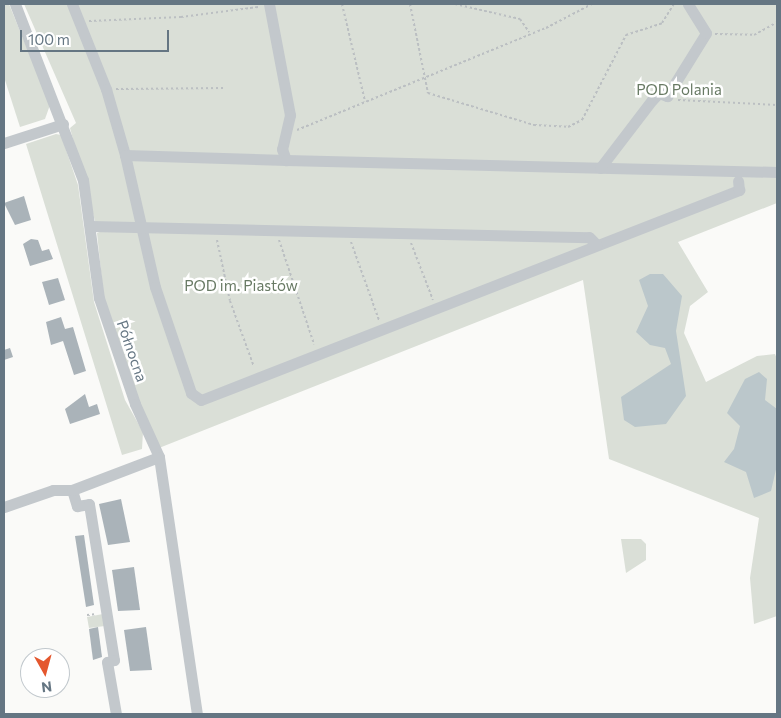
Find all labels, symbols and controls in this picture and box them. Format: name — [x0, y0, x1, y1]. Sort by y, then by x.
scale bar — [22, 20, 171, 52]
text: 100 m — [28, 30, 70, 48]
park label: POD Polania — [636, 81, 722, 99]
park label: POD im. Piastów — [184, 277, 298, 295]
street label: Północna — [113, 318, 151, 384]
north arrow — [20, 648, 70, 698]
text: N — [41, 678, 53, 696]

